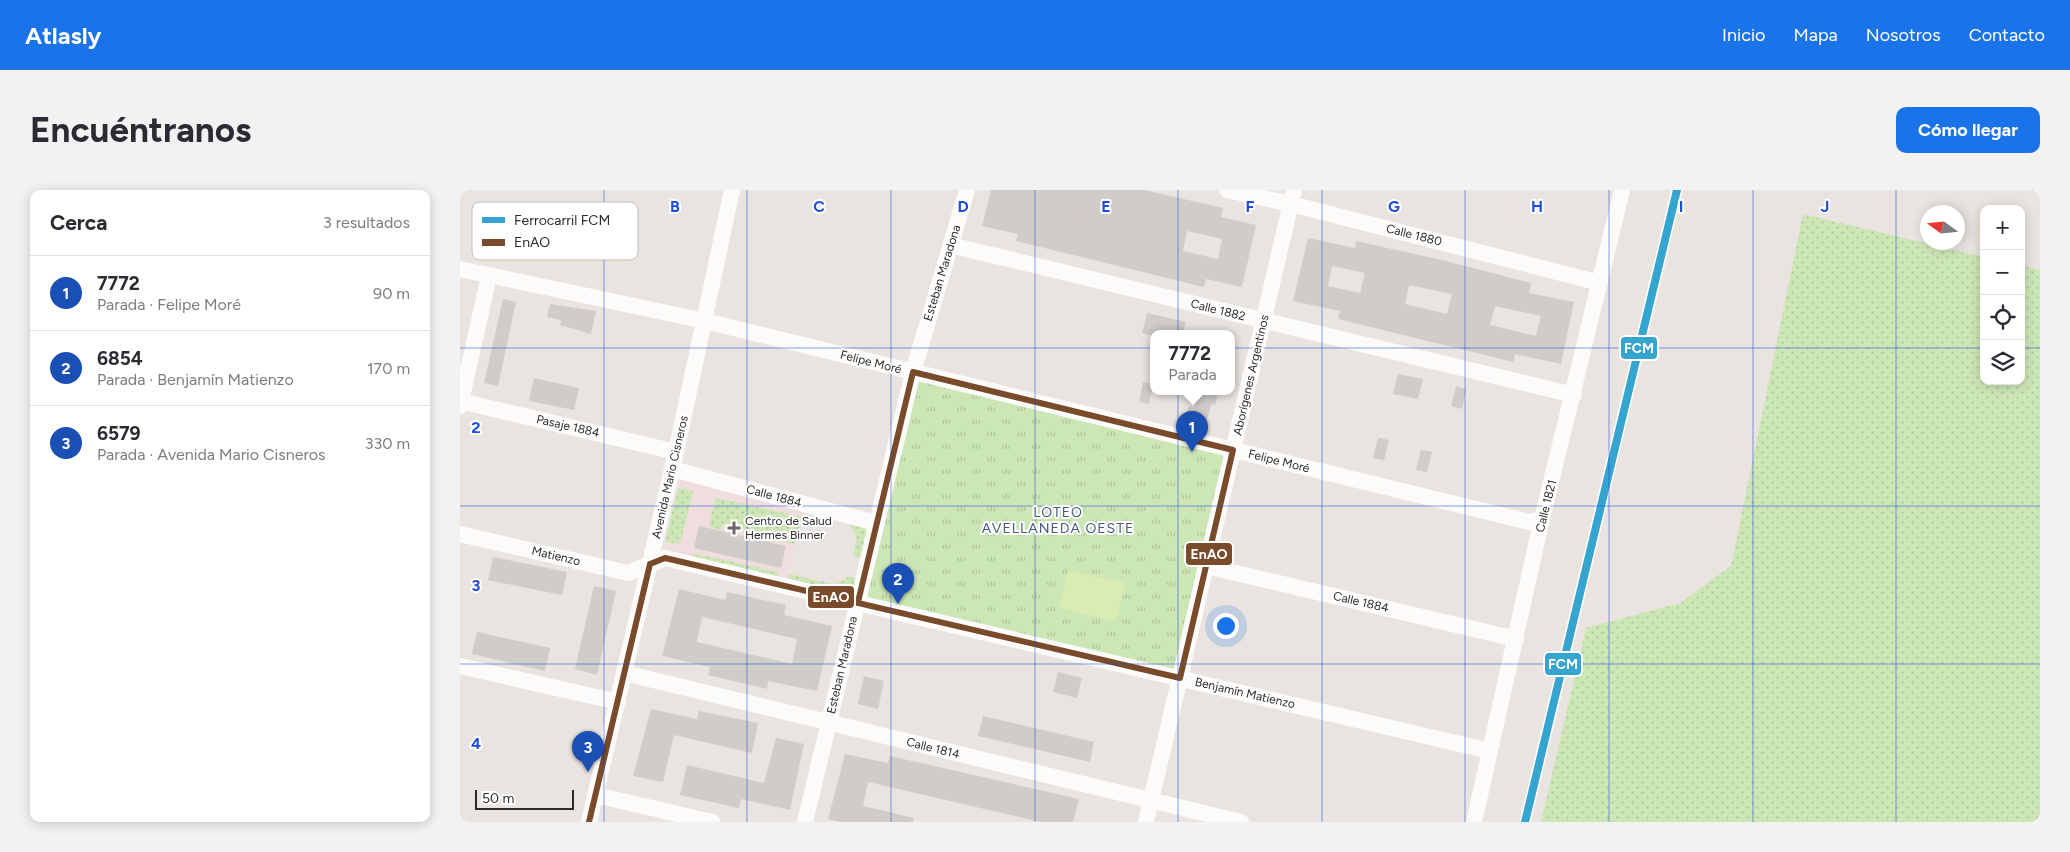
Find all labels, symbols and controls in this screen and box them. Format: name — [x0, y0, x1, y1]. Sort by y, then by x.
text: Atlasly — [25, 21, 101, 50]
text: Inicio — [1722, 24, 1766, 46]
text: Mapa — [1794, 24, 1838, 46]
text: Nosotros — [1866, 24, 1941, 46]
text: Contacto — [1969, 24, 2045, 46]
button: Cómo llegar — [1896, 107, 2040, 153]
text: Encuéntranos — [30, 109, 251, 151]
text: B — [670, 197, 680, 216]
text: C — [813, 197, 825, 216]
text: D — [957, 197, 969, 216]
text: E — [1101, 197, 1111, 216]
text: F — [1246, 197, 1255, 216]
text: G — [1388, 197, 1400, 216]
text: H — [1531, 197, 1543, 216]
text: I — [1679, 197, 1683, 216]
text: J — [1821, 197, 1829, 216]
legend — [472, 202, 638, 260]
north arrow — [1920, 205, 1965, 250]
map controls — [1980, 205, 2025, 385]
button: + — [1980, 205, 2025, 250]
text: Cerca — [50, 210, 107, 235]
text: Ferrocarril FCM — [514, 212, 610, 229]
text: 3 resultados — [323, 213, 410, 232]
street label: Calle 1880 — [1385, 221, 1444, 249]
street label: Esteban Maradona — [921, 223, 963, 323]
text: EnAO — [514, 234, 550, 251]
button: − — [1980, 250, 2025, 295]
text: 7772 — [97, 272, 140, 295]
text: 1 — [63, 284, 69, 303]
text: 90 m — [373, 284, 410, 303]
text: Parada · Felipe Moré — [97, 295, 241, 314]
button: locate — [1980, 295, 2025, 340]
street label: Calle 1882 — [1189, 296, 1247, 324]
street label: Aborígenes Argentinos — [1230, 313, 1272, 437]
popup — [1150, 330, 1235, 395]
line badge: FCM — [1620, 336, 1658, 360]
text: FCM — [1624, 340, 1654, 357]
button: layers — [1980, 340, 2025, 385]
text: 7772 — [1168, 342, 1211, 365]
text: 6854 — [97, 347, 143, 370]
street label: Felipe Moré — [839, 348, 904, 376]
text: 2 — [61, 359, 71, 378]
text: 170 m — [367, 359, 410, 378]
text: Parada — [1168, 365, 1217, 384]
text: Parada · Benjamín Matienzo — [97, 370, 294, 389]
pin: 1 — [1176, 411, 1208, 452]
street label: Pasaje 1884 — [535, 412, 602, 440]
street label: Avenida Mario Cisneros — [649, 414, 691, 540]
text: 2 — [471, 418, 481, 437]
text: 6579 — [97, 422, 141, 445]
text: 3 — [62, 434, 70, 453]
text: 330 m — [365, 434, 410, 453]
text: Parada · Avenida Mario Cisneros — [97, 445, 326, 464]
street label: Felipe Moré — [1247, 447, 1312, 475]
street label: Calle 1821 — [1533, 478, 1559, 534]
street label: Calle 1884 — [745, 482, 804, 510]
district label: LOTEO AVELLANEDA OESTE — [982, 504, 1134, 537]
place label: Centro de Salud Hermes Binner — [745, 514, 832, 542]
marker: Centro de Salud Hermes Binner — [727, 521, 741, 535]
line badge: EnAO — [1185, 542, 1233, 566]
street label: Matienzo — [530, 544, 582, 568]
text: EnAO — [1191, 546, 1227, 563]
pin: 2 — [882, 563, 914, 604]
text: 3 — [472, 576, 481, 595]
line badge: EnAO — [807, 585, 855, 609]
text: EnAO — [813, 589, 849, 606]
street label: Calle 1884 — [1332, 589, 1391, 615]
your location — [1213, 613, 1239, 639]
street label: Esteban Maradona — [824, 615, 860, 715]
line badge: FCM — [1544, 652, 1582, 676]
text: FCM — [1548, 656, 1578, 673]
street label: Benjamín Matienzo — [1194, 675, 1296, 711]
pin: 3 — [572, 731, 604, 772]
text: 4 — [471, 734, 481, 753]
street label: Calle 1814 — [905, 735, 962, 761]
scale bar — [475, 787, 574, 810]
text: 50 m — [482, 790, 514, 807]

